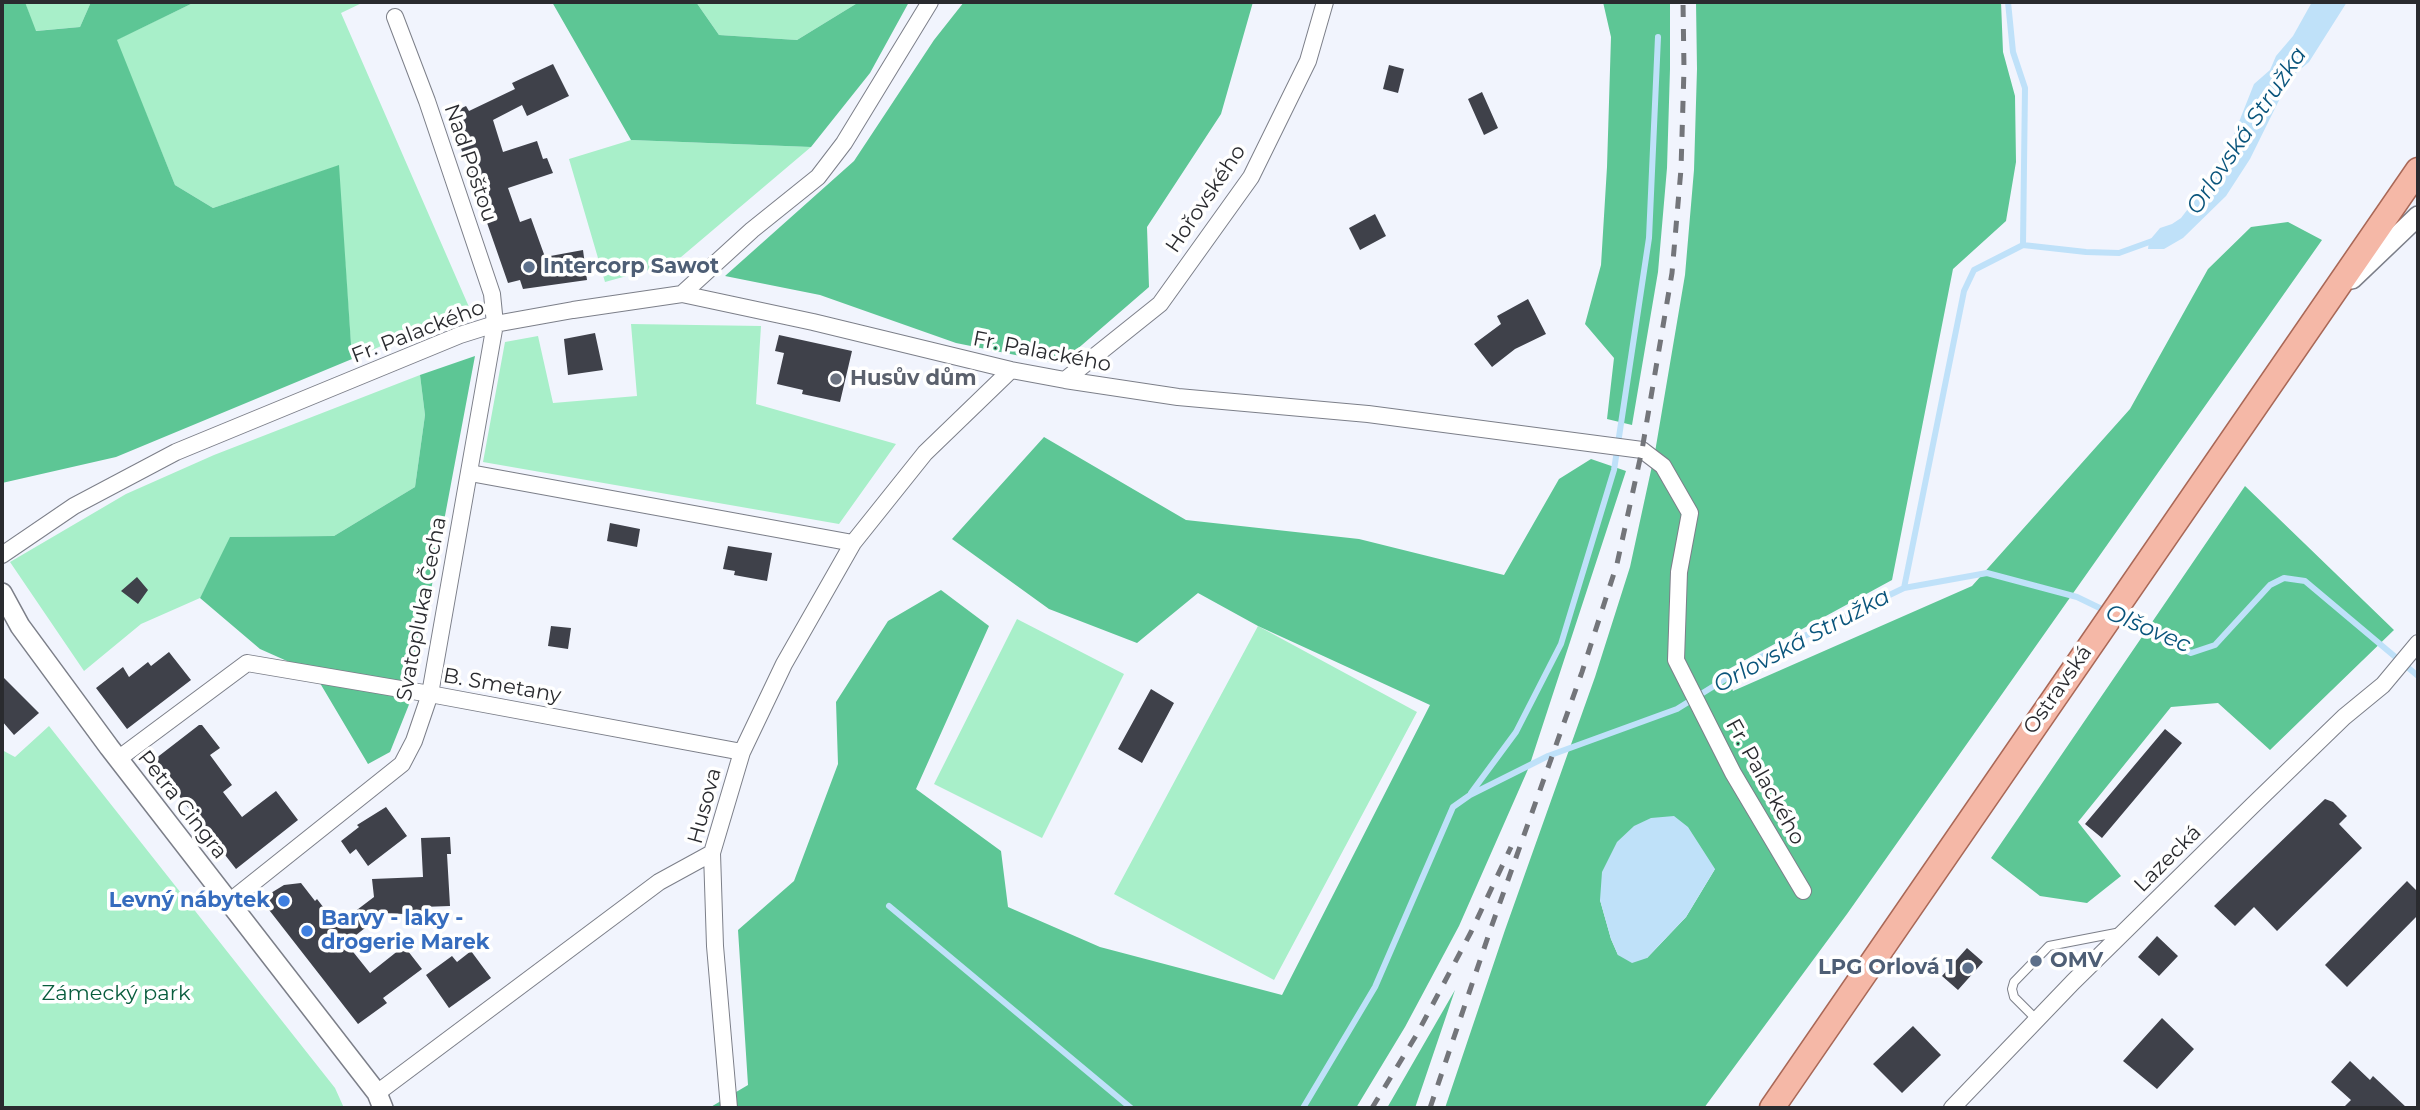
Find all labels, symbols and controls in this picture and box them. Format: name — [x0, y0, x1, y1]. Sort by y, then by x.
water label: Orlovská Stružka — [2181, 42, 2313, 220]
street label: Nad Poštou — [438, 101, 502, 225]
street label: Hořovského — [1161, 140, 1251, 258]
place label: Intercorp Sawot — [543, 254, 719, 280]
marker: Intercorp Sawot — [521, 259, 537, 275]
street label: Fr. Palackého — [348, 295, 488, 369]
street label: Fr. Palackého — [971, 326, 1113, 378]
place label: Husův dům — [850, 366, 976, 392]
marker: Husův dům — [828, 371, 844, 387]
street label: Svatopluka Čecha — [392, 515, 452, 703]
water label: Orlovská Stružka — [1709, 583, 1895, 699]
water label: Olšovec — [2101, 599, 2195, 659]
street label: Ostravská — [2018, 641, 2098, 739]
street label: B. Smetany — [441, 663, 563, 709]
street label: Fr. Palackého — [1720, 715, 1810, 849]
street label: Petra Cingra — [132, 746, 232, 864]
street label: Husova — [683, 765, 727, 847]
street label: Lazecká — [2129, 820, 2207, 898]
place label: Levný nábytek — [109, 888, 270, 914]
marker: Levný nábytek — [276, 893, 292, 909]
place label: Barvy - laky - drogerie Marek — [321, 906, 489, 956]
marker: Barvy - laky - drogerie Marek — [299, 923, 315, 939]
place label: OMV — [2050, 948, 2103, 974]
marker: OMV — [2028, 953, 2044, 969]
place label: LPG Orlová 1 — [1818, 955, 1954, 981]
marker: LPG Orlová 1 — [1960, 960, 1976, 976]
park label: Zámecký park — [42, 981, 190, 1007]

